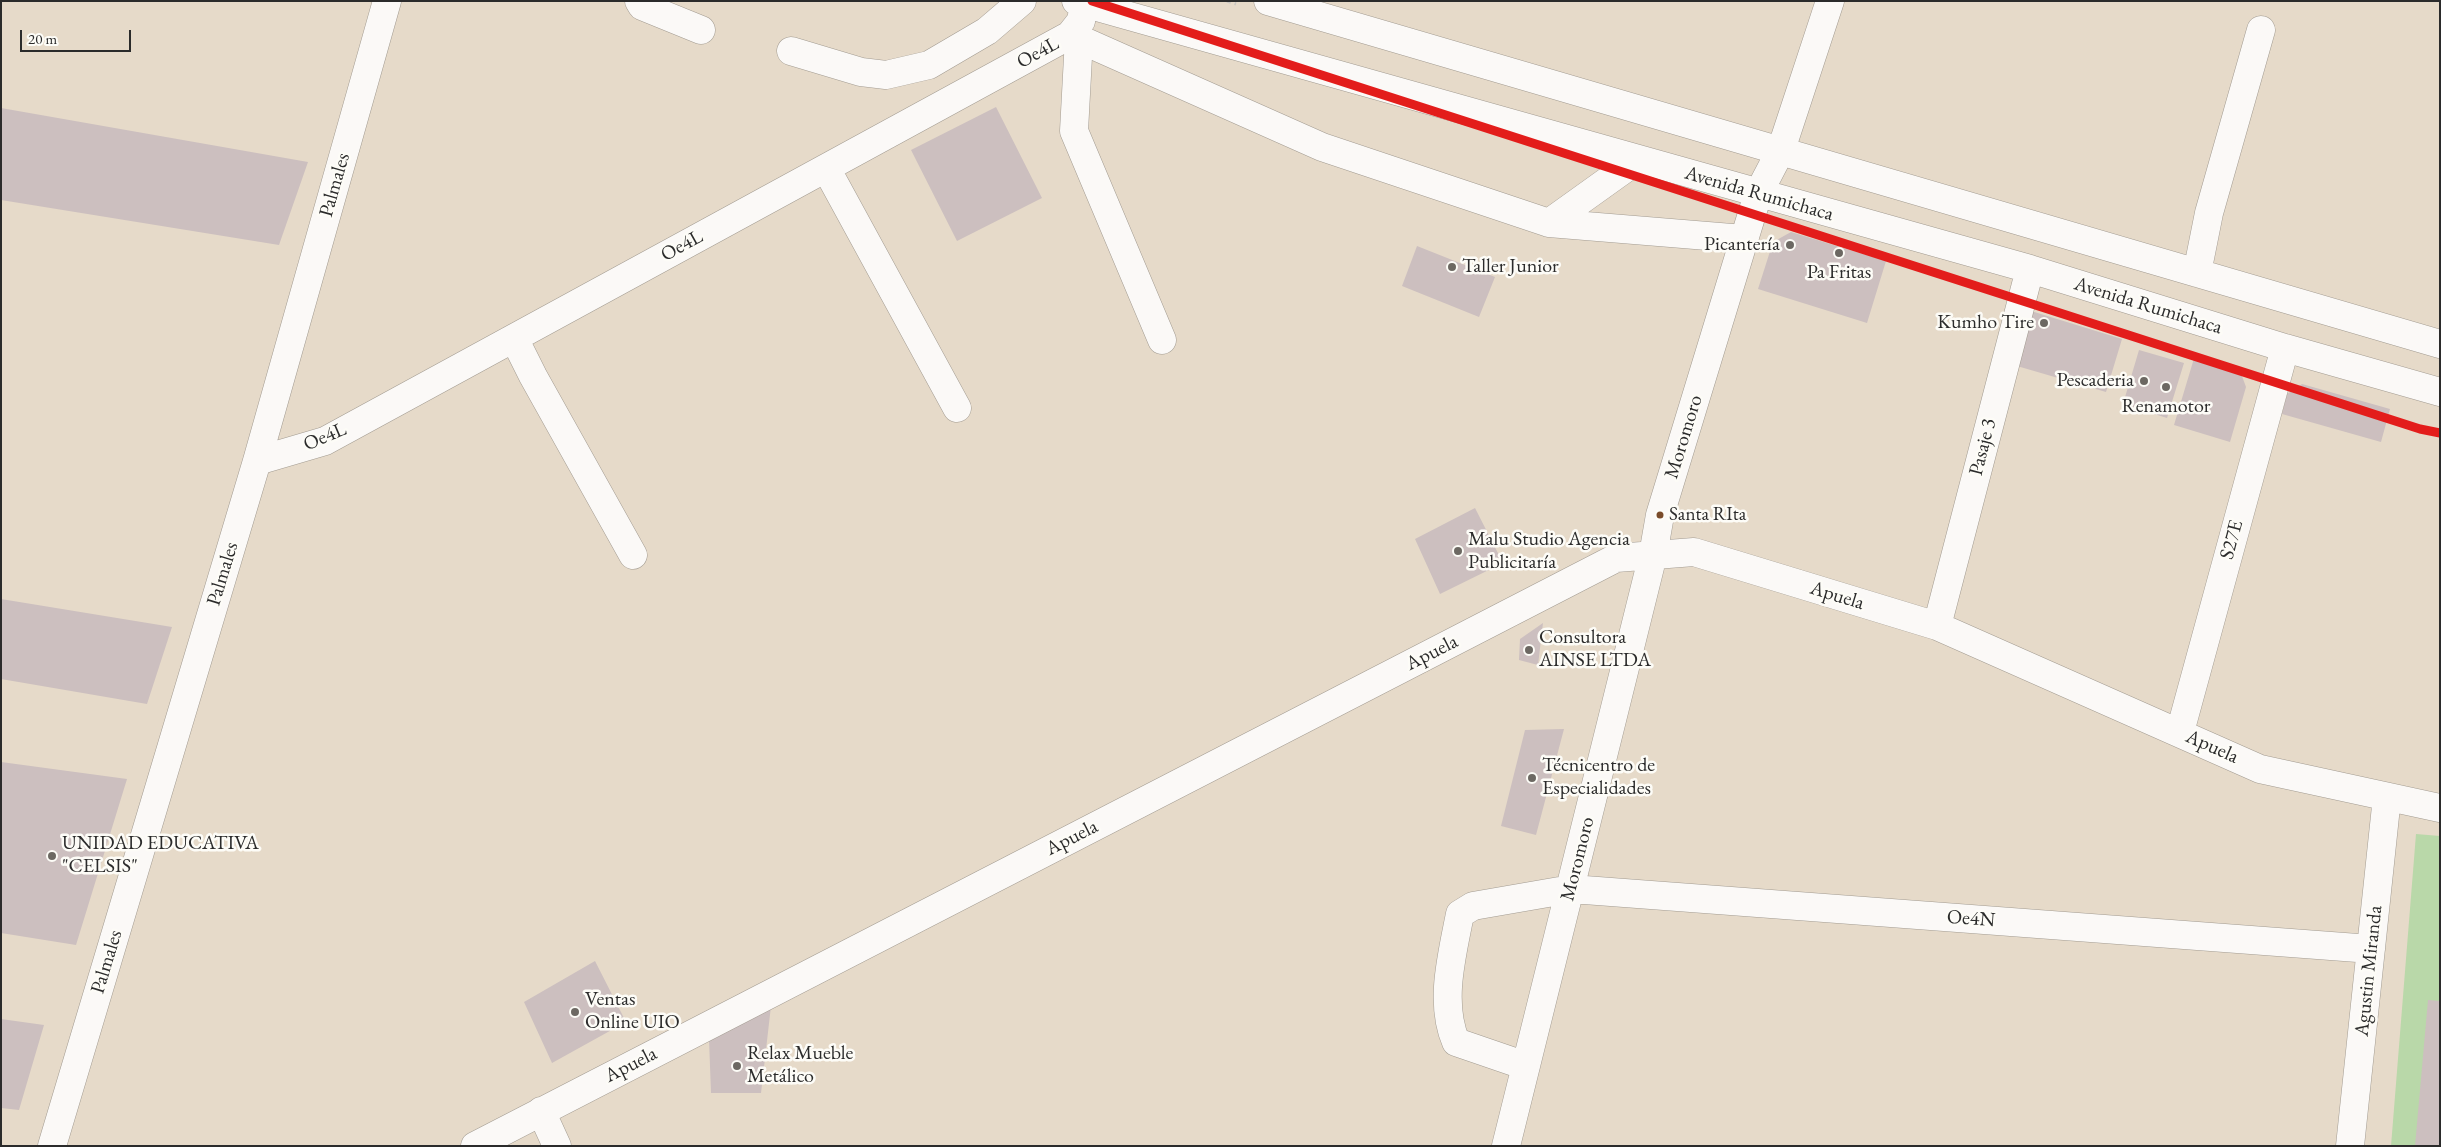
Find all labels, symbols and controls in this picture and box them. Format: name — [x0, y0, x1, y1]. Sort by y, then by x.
scale bar — [22, 20, 134, 52]
text: 20 m — [28, 29, 57, 48]
street label: Oe4L — [1013, 32, 1063, 74]
street label: Palmales — [314, 150, 356, 220]
street label: Avenida Rumichaca — [1682, 161, 1836, 227]
street label: Oe4L — [657, 225, 707, 267]
place label: Picantería — [1704, 233, 1780, 257]
marker: Picantería — [1784, 239, 1796, 251]
marker: Pa Fritas — [1833, 247, 1845, 259]
place label: Taller Junior — [1462, 255, 1559, 279]
marker: Taller Junior — [1446, 261, 1458, 273]
place label: Pa Fritas — [1807, 261, 1871, 285]
street label: Avenida Rumichaca — [2071, 272, 2225, 340]
place label: Kumho Tire — [1937, 311, 2034, 335]
marker: Kumho Tire — [2038, 317, 2050, 329]
place label: Pescaderia — [2056, 369, 2134, 393]
marker: Pescaderia — [2138, 375, 2150, 387]
marker: Renamotor — [2160, 381, 2172, 393]
street label: Moromoro — [1660, 392, 1708, 482]
place label: Renamotor — [2122, 395, 2210, 419]
street label: Pasaje 3 — [1964, 416, 2002, 478]
street label: Oe4L — [300, 417, 350, 457]
place label: Santa RIta — [1669, 504, 1746, 526]
marker: Santa RIta — [1655, 510, 1665, 520]
street label: S27E — [2215, 518, 2249, 562]
place label: Malu Studio Agencia Publicitaría — [1468, 528, 1630, 575]
street label: Palmales — [202, 539, 244, 609]
marker: Malu Studio Agencia Publicitaría — [1452, 545, 1464, 557]
street label: Apuela — [1807, 576, 1867, 616]
place label: Consultora AINSE LTDA — [1539, 626, 1651, 673]
street label: Apuela — [1402, 630, 1462, 676]
marker: Consultora AINSE LTDA — [1523, 644, 1535, 656]
street label: Apuela — [2182, 725, 2242, 769]
place label: Técnicentro de Especialidades — [1542, 754, 1655, 801]
marker: Técnicentro de Especialidades — [1526, 772, 1538, 784]
street label: Moromoro — [1556, 814, 1600, 904]
street label: Apuela — [1042, 815, 1102, 861]
place label: UNIDAD EDUCATIVA "CELSIS" — [62, 832, 259, 879]
marker: UNIDAD EDUCATIVA "CELSIS" — [46, 850, 58, 862]
street label: Agustin Miranda — [2350, 904, 2388, 1038]
street label: Oe4N — [1946, 905, 1996, 933]
street label: Palmales — [86, 927, 128, 997]
place label: Ventas Online UIO — [585, 988, 680, 1035]
marker: Ventas Online UIO — [569, 1006, 581, 1018]
street label: Apuela — [601, 1042, 661, 1088]
place label: Relax Mueble Metálico — [747, 1042, 853, 1089]
marker: Relax Mueble Metálico — [731, 1060, 743, 1072]

